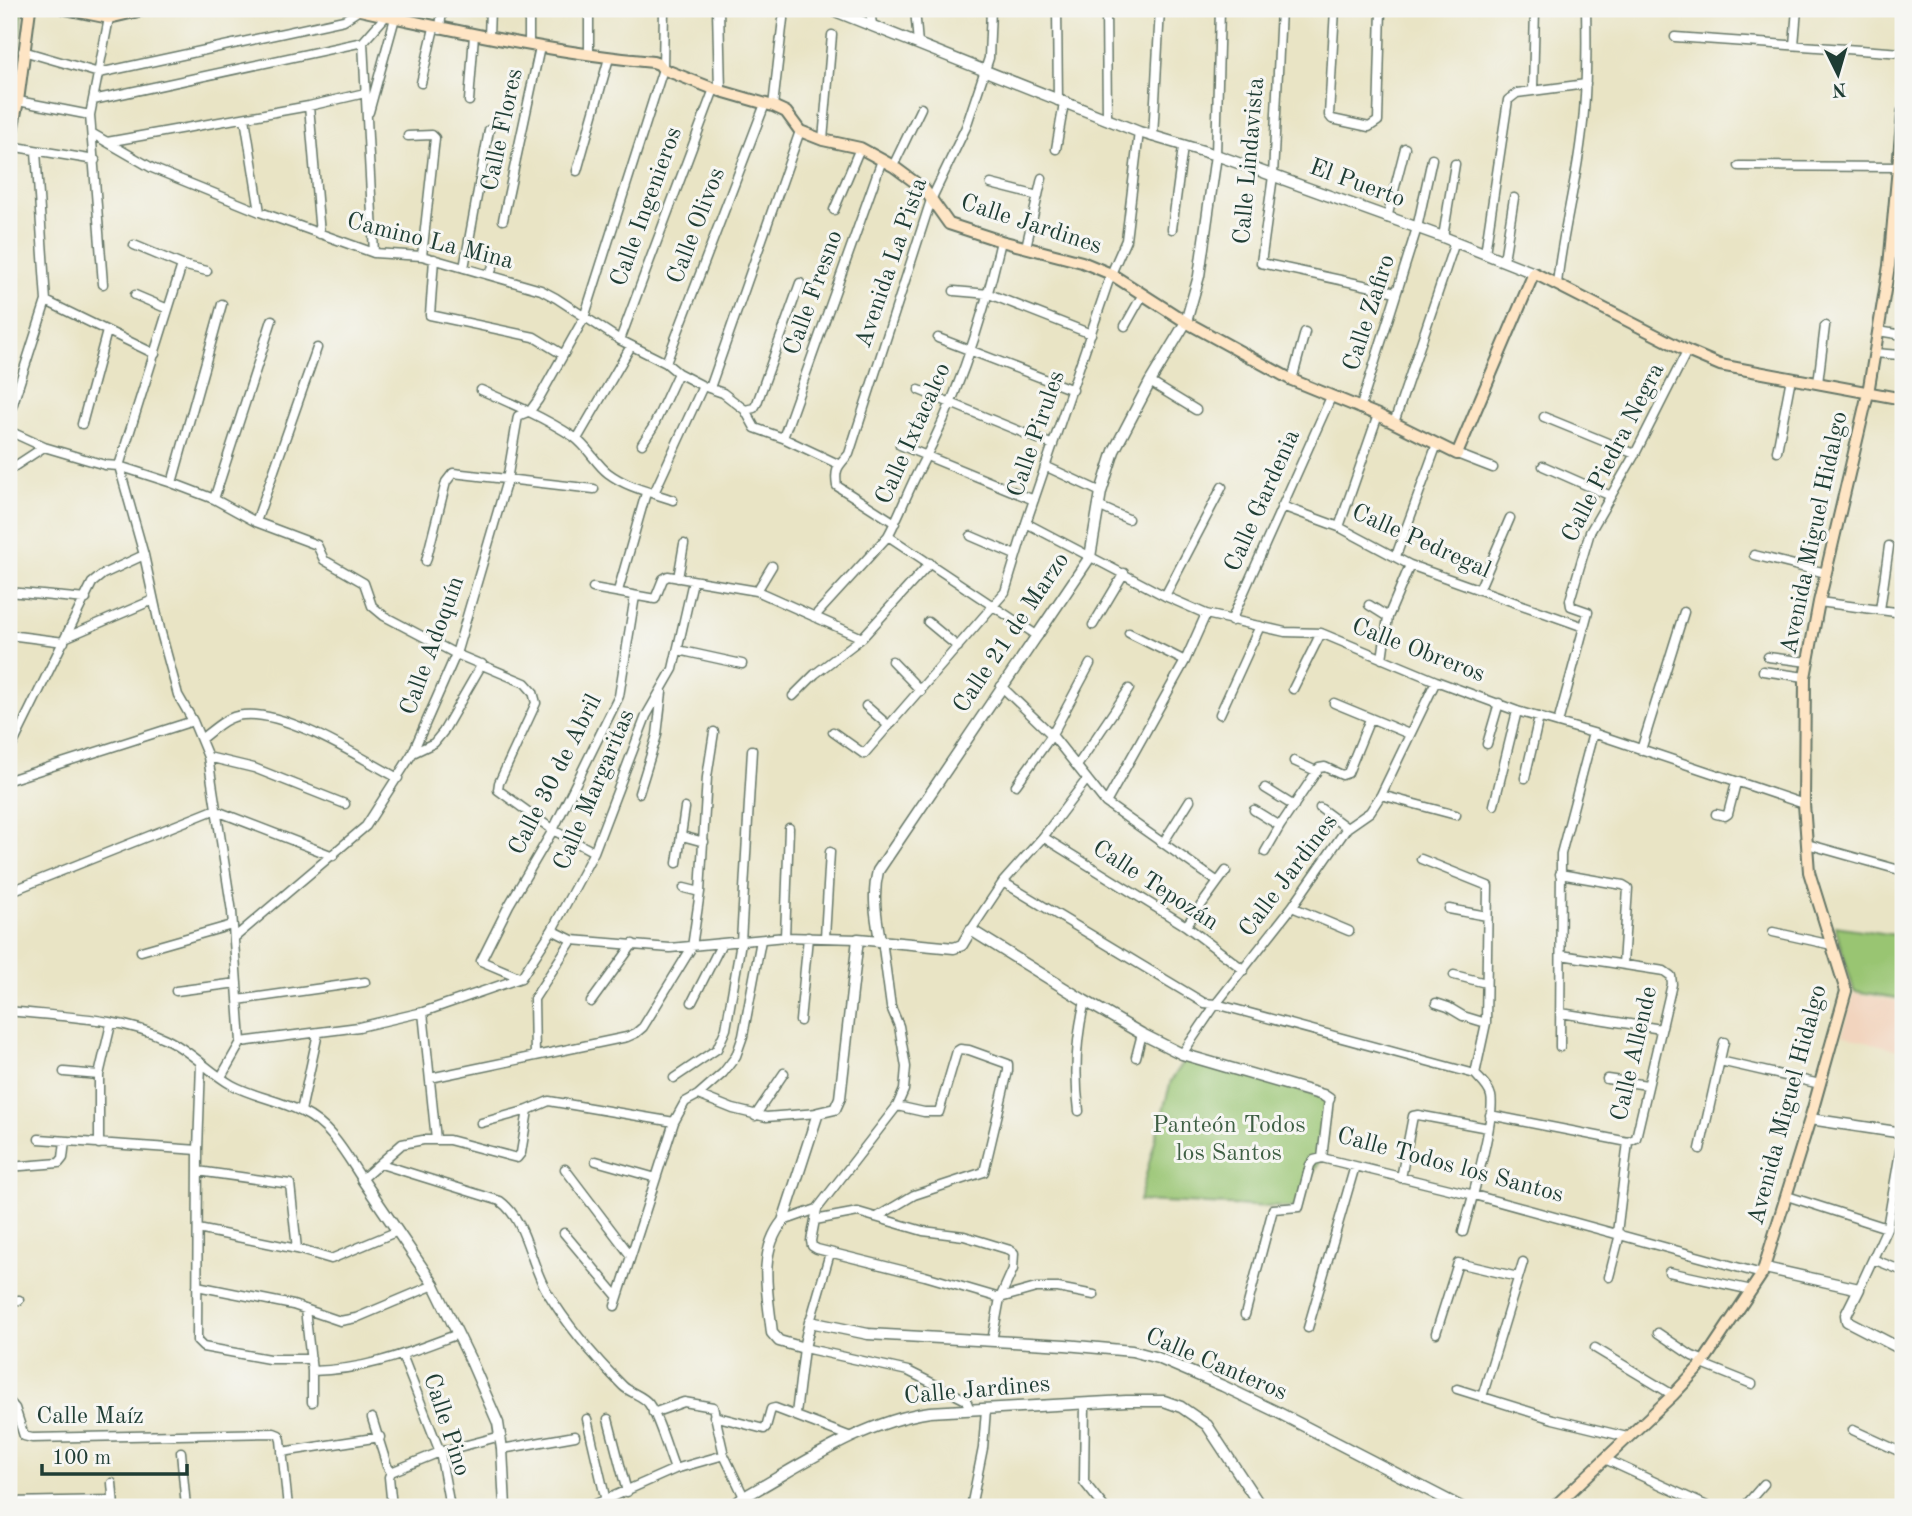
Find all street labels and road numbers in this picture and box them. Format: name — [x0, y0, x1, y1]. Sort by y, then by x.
street label: Calle Flores — [478, 67, 528, 193]
street label: Calle Lindavista — [1231, 76, 1269, 246]
street label: Calle Ingenieros — [607, 124, 687, 290]
street label: El Puerto — [1306, 156, 1408, 212]
street label: Calle Olivos — [664, 165, 730, 287]
street label: Avenida La Pista — [852, 175, 932, 351]
street label: Calle Jardines — [958, 191, 1104, 259]
street label: Camino La Mina — [344, 210, 516, 274]
street label: Calle Fresno — [780, 227, 848, 359]
street label: Calle Zafiro — [1340, 252, 1400, 374]
street label: Calle Piedra Negra — [1558, 359, 1670, 546]
street label: Calle Ixtacalco — [872, 360, 956, 508]
street label: Calle Pirules — [1004, 368, 1070, 500]
street label: Avenida Miguel Hidalgo — [1778, 409, 1852, 657]
street label: Calle Gardenia — [1221, 426, 1305, 576]
street label: Calle Pedregal — [1348, 501, 1494, 583]
street label: Calle 21 de Marzo — [950, 548, 1074, 718]
street label: Calle Adoquín — [397, 573, 469, 719]
street label: Calle Obreros — [1348, 615, 1488, 687]
street label: Calle 30 de Abril — [505, 691, 607, 859]
street label: Calle Margaritas — [550, 706, 640, 874]
street label: Calle Jardines — [1235, 810, 1343, 942]
street label: Calle Tepozán — [1088, 836, 1222, 936]
street label: Avenida Miguel Hidalgo — [1744, 982, 1832, 1228]
street label: Calle Allende — [1608, 984, 1662, 1124]
street label: Calle Todos los Santos — [1334, 1124, 1566, 1208]
street label: Calle Canteros — [1142, 1324, 1290, 1406]
street label: Calle Pino — [418, 1371, 474, 1479]
street label: Calle Jardines — [903, 1373, 1051, 1409]
street label: Calle Maíz — [36, 1405, 144, 1429]

